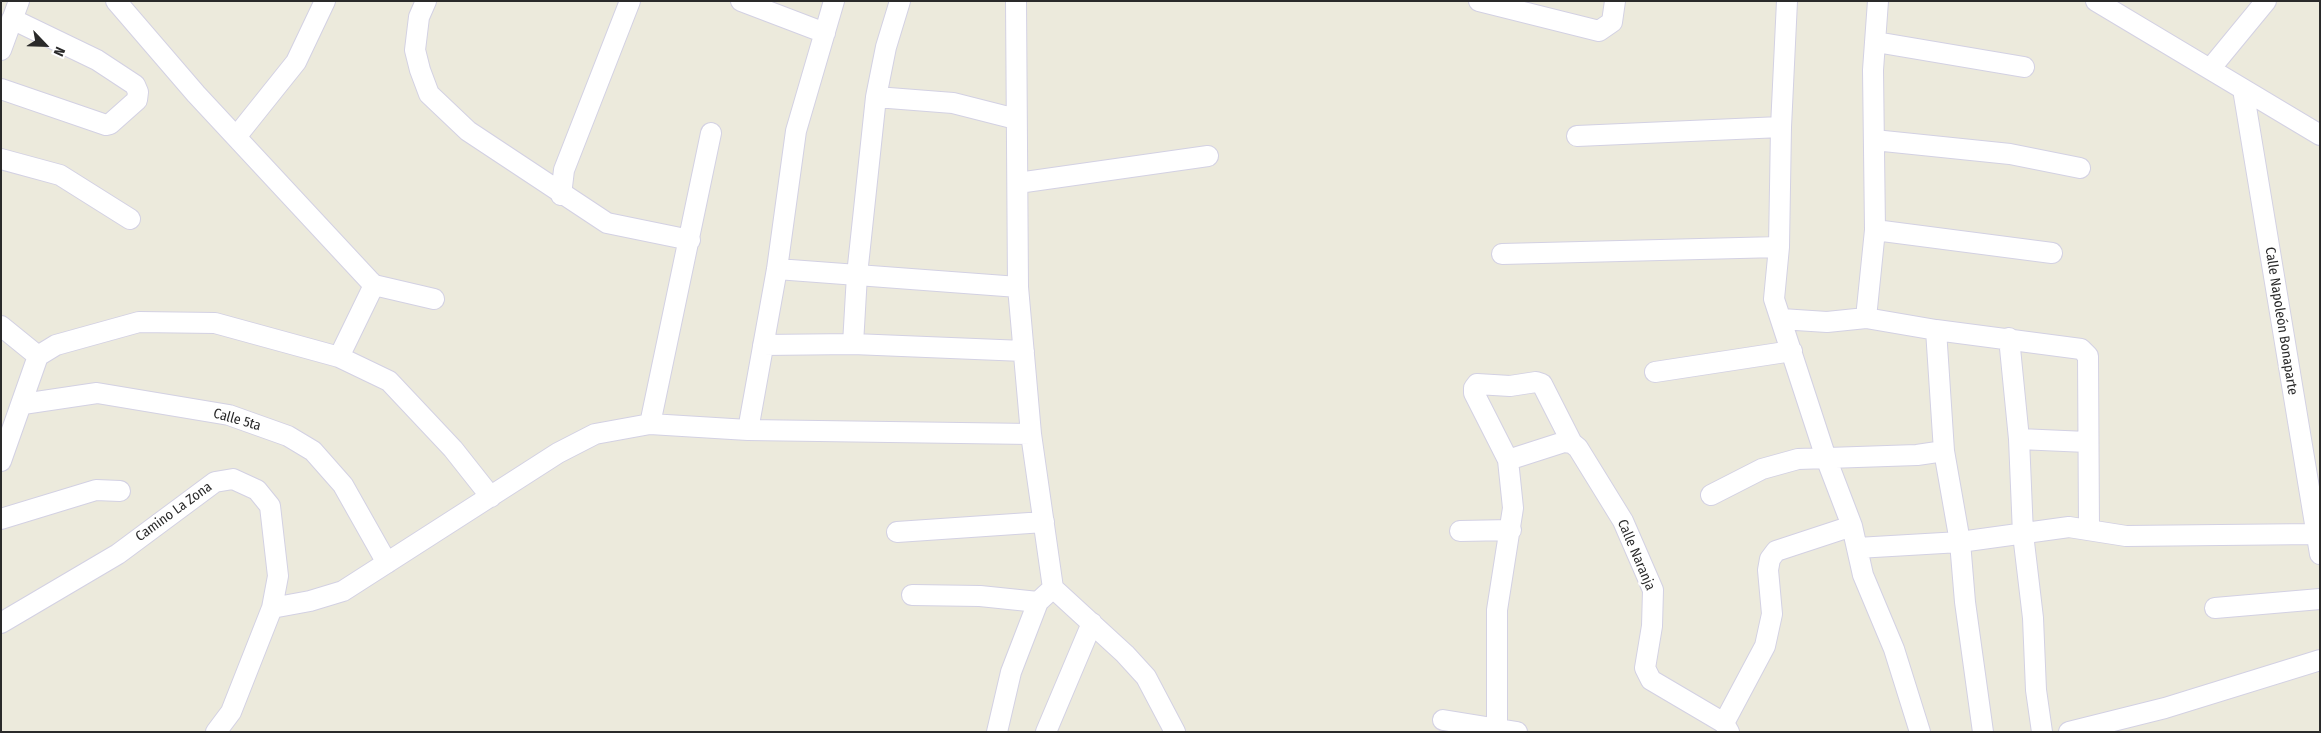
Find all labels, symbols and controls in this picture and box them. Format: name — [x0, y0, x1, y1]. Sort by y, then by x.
north arrow — [20, 20, 70, 70]
text: N — [50, 44, 69, 59]
street label: Calle Napoleón Bonaparte — [2261, 246, 2301, 396]
street label: Calle 5ta — [211, 405, 263, 435]
street label: Camino La Zona — [133, 479, 215, 545]
street label: Calle Naranja — [1613, 517, 1659, 593]

